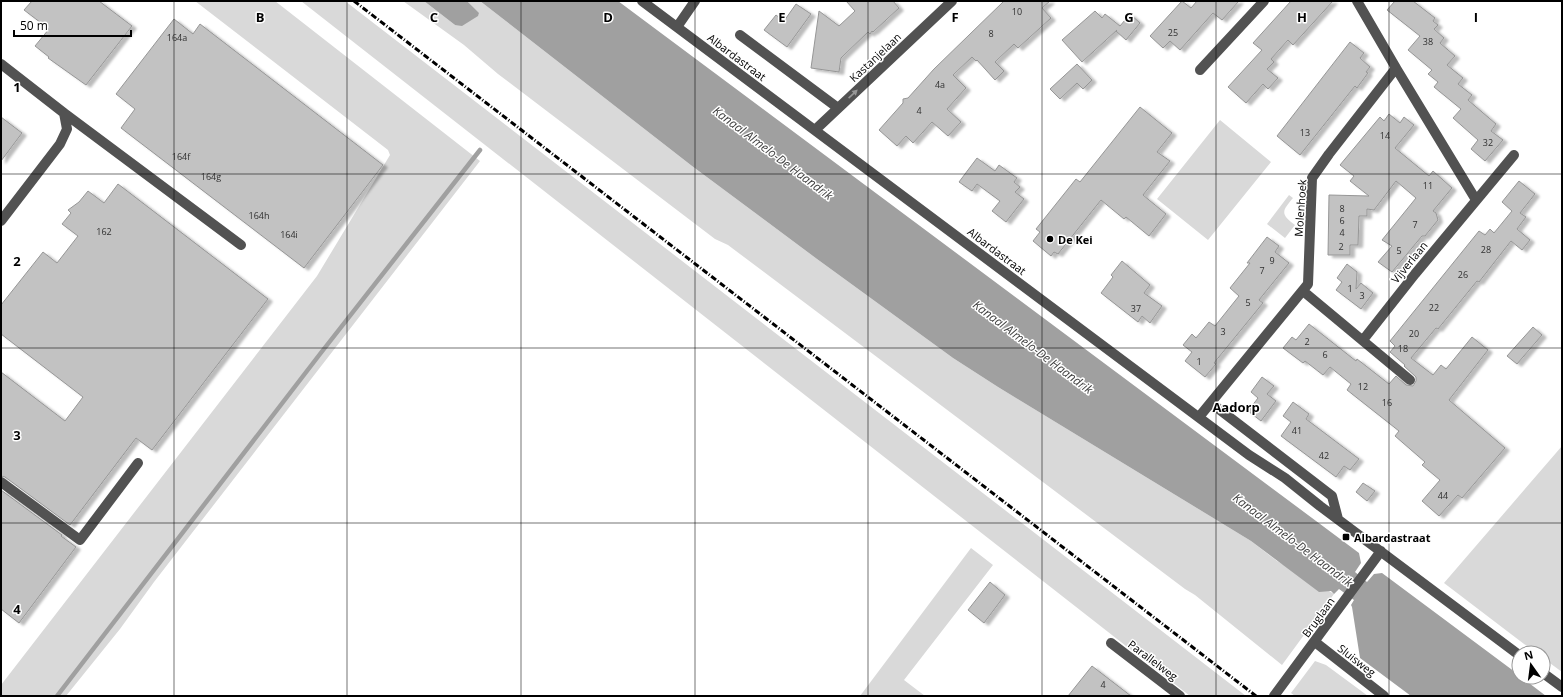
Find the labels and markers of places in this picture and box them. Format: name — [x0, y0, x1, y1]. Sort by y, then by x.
place label: De Kei — [1058, 232, 1093, 247]
marker: De Kei — [1045, 234, 1055, 244]
place label: Albardastraat — [1354, 530, 1431, 545]
marker: Albardastraat — [1341, 532, 1351, 542]

